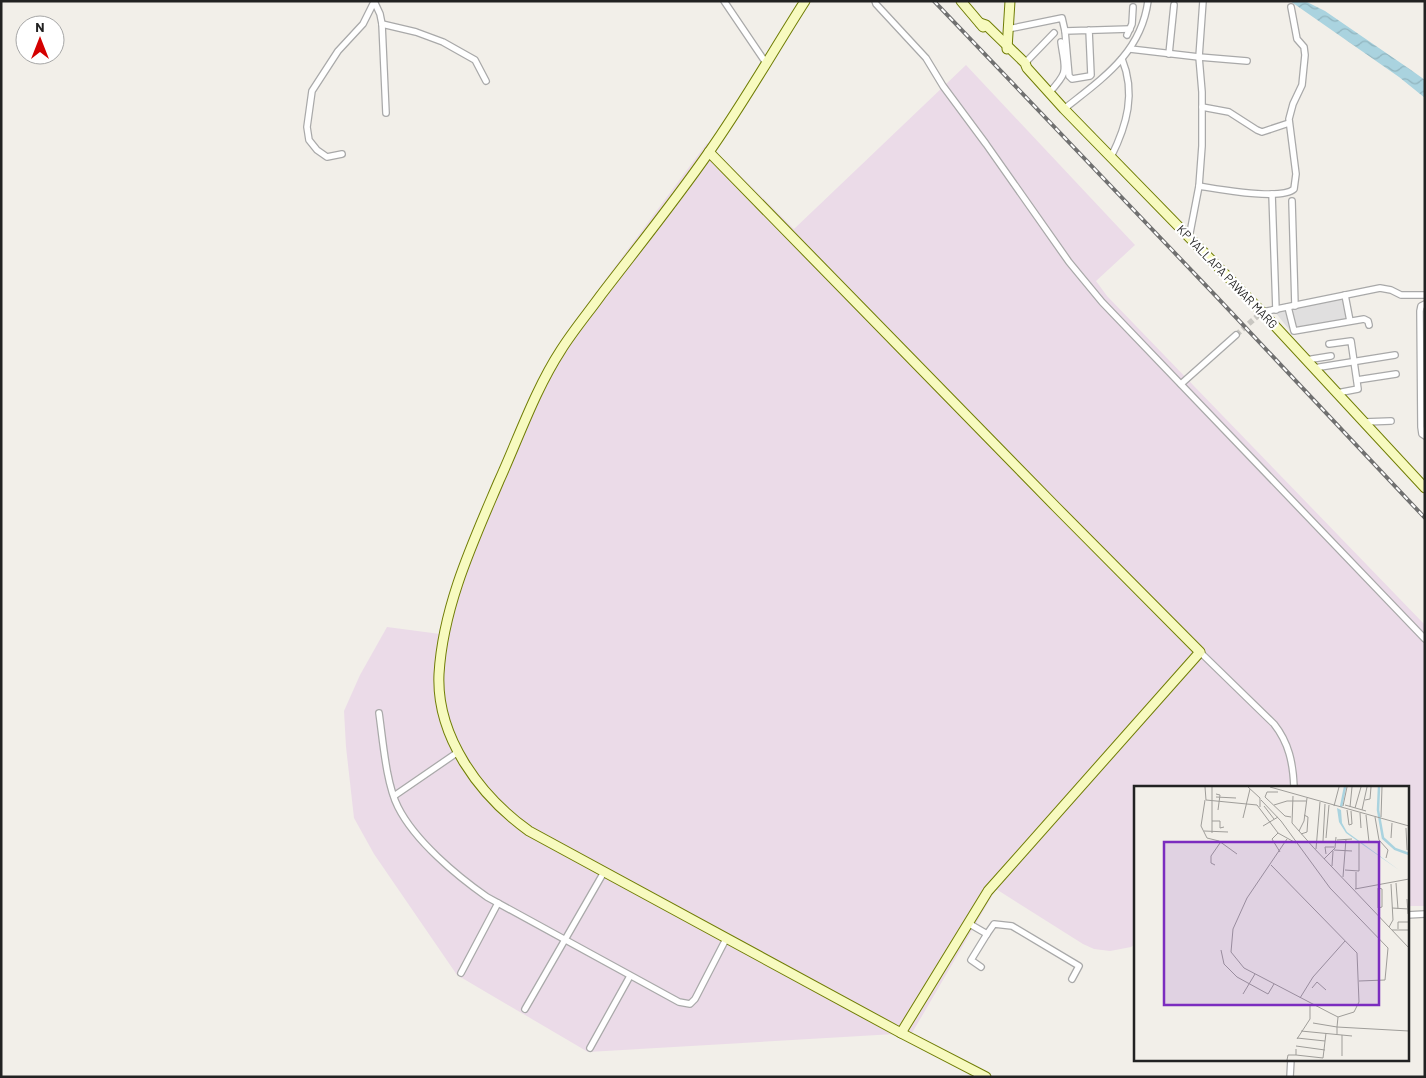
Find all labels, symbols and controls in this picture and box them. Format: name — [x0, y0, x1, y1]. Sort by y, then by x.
north arrow — [15, 15, 65, 65]
text: N — [35, 18, 45, 35]
street label: KP YALLAPA PAWAR MARG — [1175, 222, 1281, 331]
inset map — [1134, 786, 1408, 1060]

